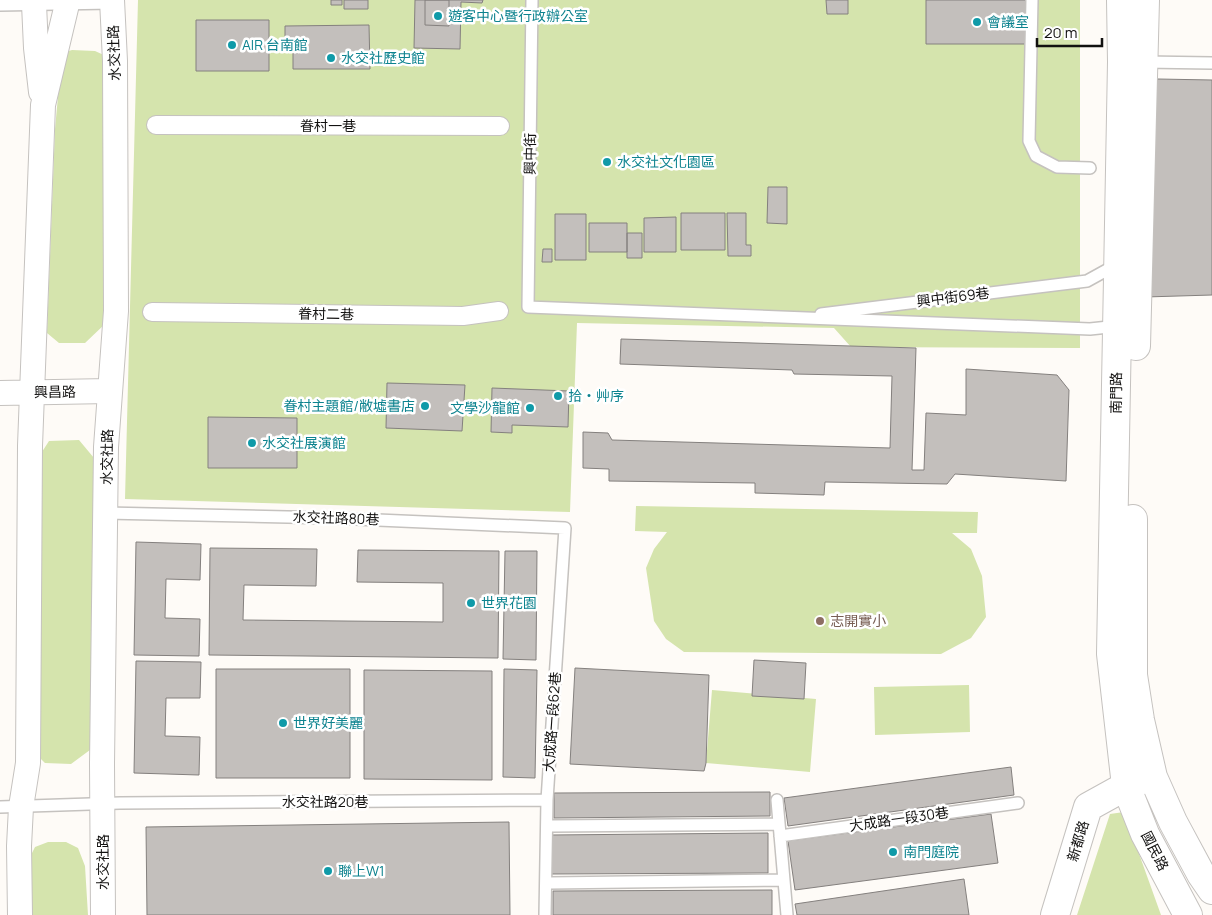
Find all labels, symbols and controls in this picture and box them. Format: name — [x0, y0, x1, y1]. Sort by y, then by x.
place label: 遊客中心暨行政辦公室 — [448, 6, 588, 25]
marker: 遊客中心暨行政辦公室 — [432, 10, 444, 22]
place label: 會議室 — [987, 12, 1029, 31]
scale bar — [1037, 15, 1102, 47]
marker: 會議室 — [971, 16, 983, 28]
text: 20 m — [1044, 22, 1077, 43]
street label: 水交社路 — [103, 25, 124, 81]
place label: AIR 台南館 — [242, 35, 308, 54]
marker: AIR 台南館 — [226, 39, 238, 51]
place label: 水交社歷史館 — [341, 48, 425, 67]
marker: 水交社歷史館 — [325, 52, 337, 64]
street label: 眷村一巷 — [300, 116, 356, 135]
street label: 興中街 — [520, 133, 539, 175]
place label: 水交社文化園區 — [617, 152, 715, 171]
marker: 水交社文化園區 — [601, 156, 613, 168]
street label: 興中街69巷 — [915, 283, 990, 310]
street label: 眷村二巷 — [298, 304, 354, 323]
street label: 南門路 — [1106, 372, 1125, 414]
street label: 興昌路 — [34, 382, 76, 401]
place label: 拾・艸序 — [568, 386, 624, 405]
marker: 拾・艸序 — [552, 390, 564, 402]
place label: 眷村主題館/敝墟書店 — [284, 396, 415, 415]
place label: 文學沙龍館 — [450, 398, 520, 417]
marker: 眷村主題館/敝墟書店 — [419, 400, 431, 412]
marker: 文學沙龍館 — [524, 402, 536, 414]
street label: 水交社路 — [97, 429, 116, 485]
place label: 水交社展演館 — [262, 433, 346, 452]
marker: 水交社展演館 — [246, 437, 258, 449]
street label: 水交社路80巷 — [292, 506, 380, 529]
place label: 世界花園 — [481, 593, 537, 612]
marker: 世界花園 — [465, 597, 477, 609]
place label: 志開實小 — [830, 611, 886, 630]
marker: 志開實小 — [814, 615, 826, 627]
street label: 大成路一段62巷 — [539, 671, 564, 773]
place label: 世界好美麗 — [293, 713, 363, 732]
marker: 世界好美麗 — [277, 717, 289, 729]
street label: 水交社路20巷 — [282, 792, 368, 811]
street label: 大成路一段30巷 — [848, 802, 950, 835]
street label: 新都路 — [1062, 818, 1093, 864]
street label: 國民路 — [1137, 828, 1173, 874]
street label: 水交社路 — [93, 834, 112, 890]
place label: 南門庭院 — [903, 842, 959, 861]
marker: 南門庭院 — [887, 846, 899, 858]
place label: 聯上W1 — [338, 861, 385, 880]
marker: 聯上W1 — [322, 865, 334, 877]

